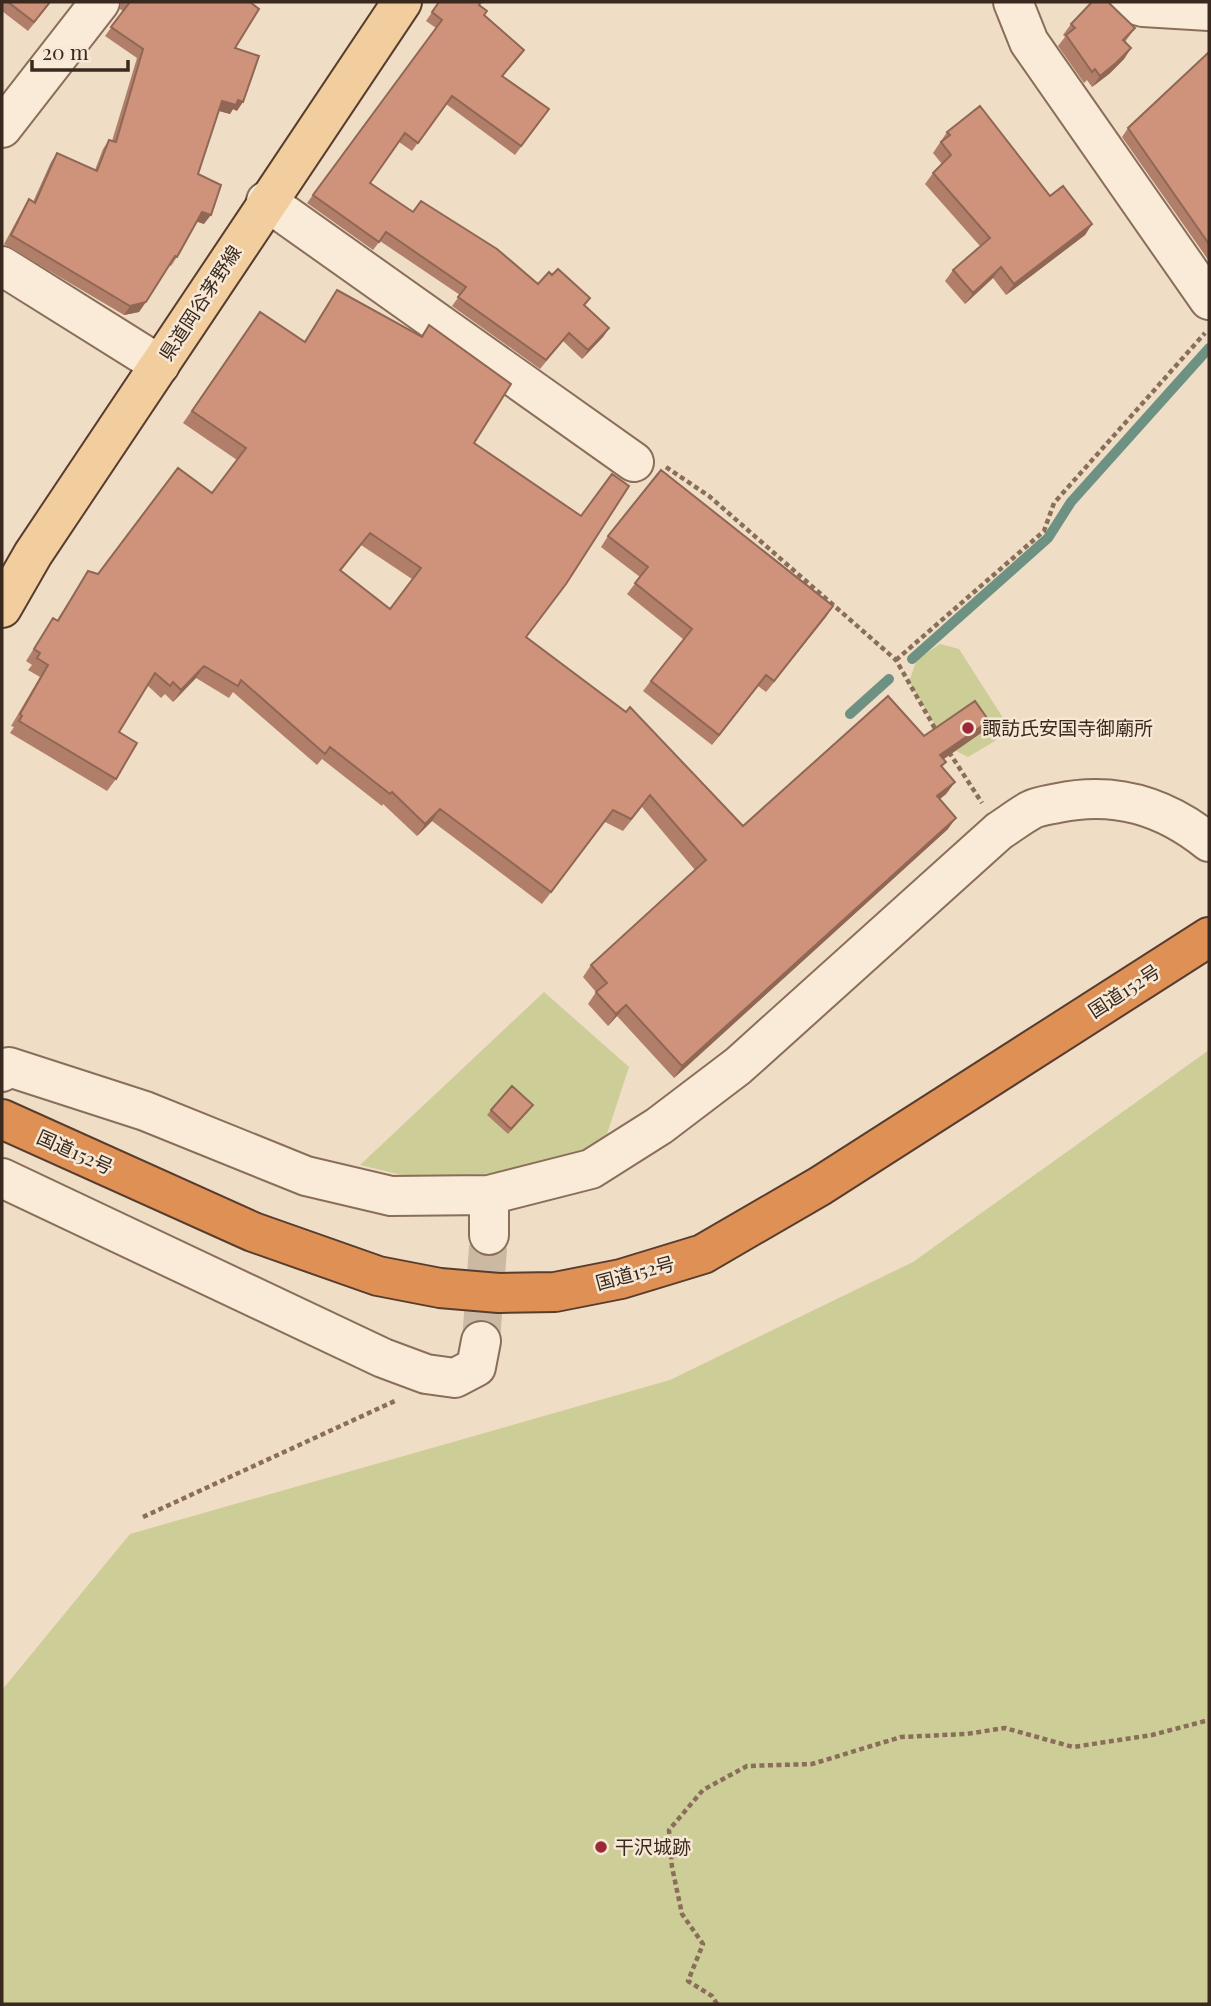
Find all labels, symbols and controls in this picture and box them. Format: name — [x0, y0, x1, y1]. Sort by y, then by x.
scale bar — [32, 28, 128, 72]
text: 20 m — [42, 37, 89, 65]
street label: 県道岡谷茅野線 — [152, 240, 246, 365]
place label: 諏訪氏安国寺御廟所 — [982, 714, 1153, 740]
marker: 諏訪氏安国寺御廟所 — [960, 720, 976, 736]
street label: 国道152号 — [1082, 957, 1164, 1023]
street label: 国道152号 — [33, 1123, 118, 1179]
street label: 国道152号 — [592, 1249, 677, 1295]
place label: 干沢城跡 — [615, 1833, 691, 1859]
marker: 干沢城跡 — [593, 1839, 609, 1855]

